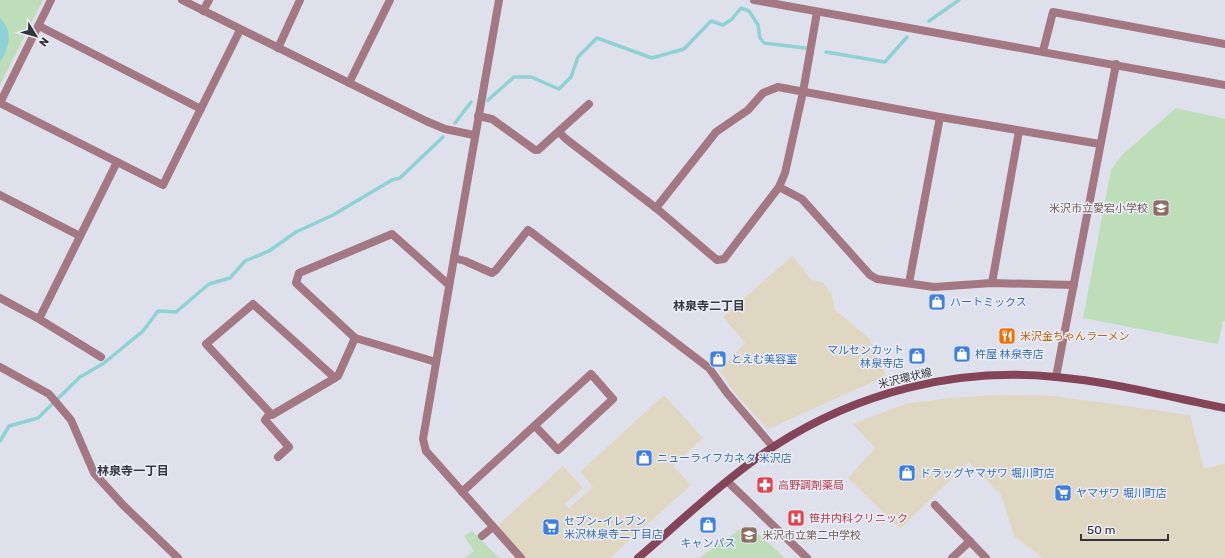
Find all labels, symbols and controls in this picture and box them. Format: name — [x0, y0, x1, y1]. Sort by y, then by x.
north arrow — [16, 16, 56, 56]
text: N — [36, 35, 51, 49]
school or university icon: 米沢市立愛宕小学校 — [1151, 198, 1171, 218]
place label: 米沢市立愛宕小学校 — [1049, 202, 1148, 215]
shop icon: ハートミックス — [927, 292, 947, 312]
place label: ハートミックス — [950, 296, 1027, 309]
district label: 林泉寺二丁目 — [673, 299, 745, 313]
restaurant icon: 米沢金ちゃんラーメン — [997, 326, 1017, 346]
place label: 米沢金ちゃんラーメン — [1020, 330, 1130, 343]
place label: マルセンカット 林泉寺店 — [827, 344, 904, 370]
shop icon: 杵屋 林泉寺店 — [952, 344, 972, 364]
shop icon: マルセンカット 林泉寺店 — [907, 346, 927, 366]
place label: 杵屋 林泉寺店 — [975, 348, 1044, 361]
shop icon: とえむ美容室 — [708, 349, 728, 369]
place label: とえむ美容室 — [731, 353, 797, 366]
street label: 米沢環状線 — [877, 366, 933, 391]
shop icon: ニューライフカネタ 米沢店 — [634, 448, 654, 468]
place label: ニューライフカネタ 米沢店 — [657, 452, 792, 465]
shop icon: ドラッグヤマザワ 堀川町店 — [897, 463, 917, 483]
district label: 林泉寺一丁目 — [97, 464, 169, 478]
place label: ドラッグヤマザワ 堀川町店 — [920, 467, 1055, 480]
pharmacy icon: 高野調剤薬局 — [755, 475, 775, 495]
place label: 高野調剤薬局 — [778, 479, 844, 492]
supermarket icon: ヤマザワ 堀川町店 — [1053, 483, 1073, 503]
place label: ヤマザワ 堀川町店 — [1076, 487, 1167, 500]
hospital icon: 笹井内科クリニック — [786, 508, 806, 528]
place label: 笹井内科クリニック — [809, 512, 908, 525]
place label: セブン-イレブン 米沢林泉寺二丁目店 — [564, 515, 663, 541]
shop icon: キャンパス — [698, 515, 718, 535]
scale bar — [1081, 516, 1168, 542]
supermarket icon: セブン-イレブン 米沢林泉寺二丁目店 — [541, 517, 561, 537]
text: 50 m — [1087, 523, 1115, 537]
school or university icon: 米沢市立第二中学校 — [739, 525, 759, 545]
place label: 米沢市立第二中学校 — [762, 529, 861, 542]
place label: キャンパス — [681, 537, 736, 550]

